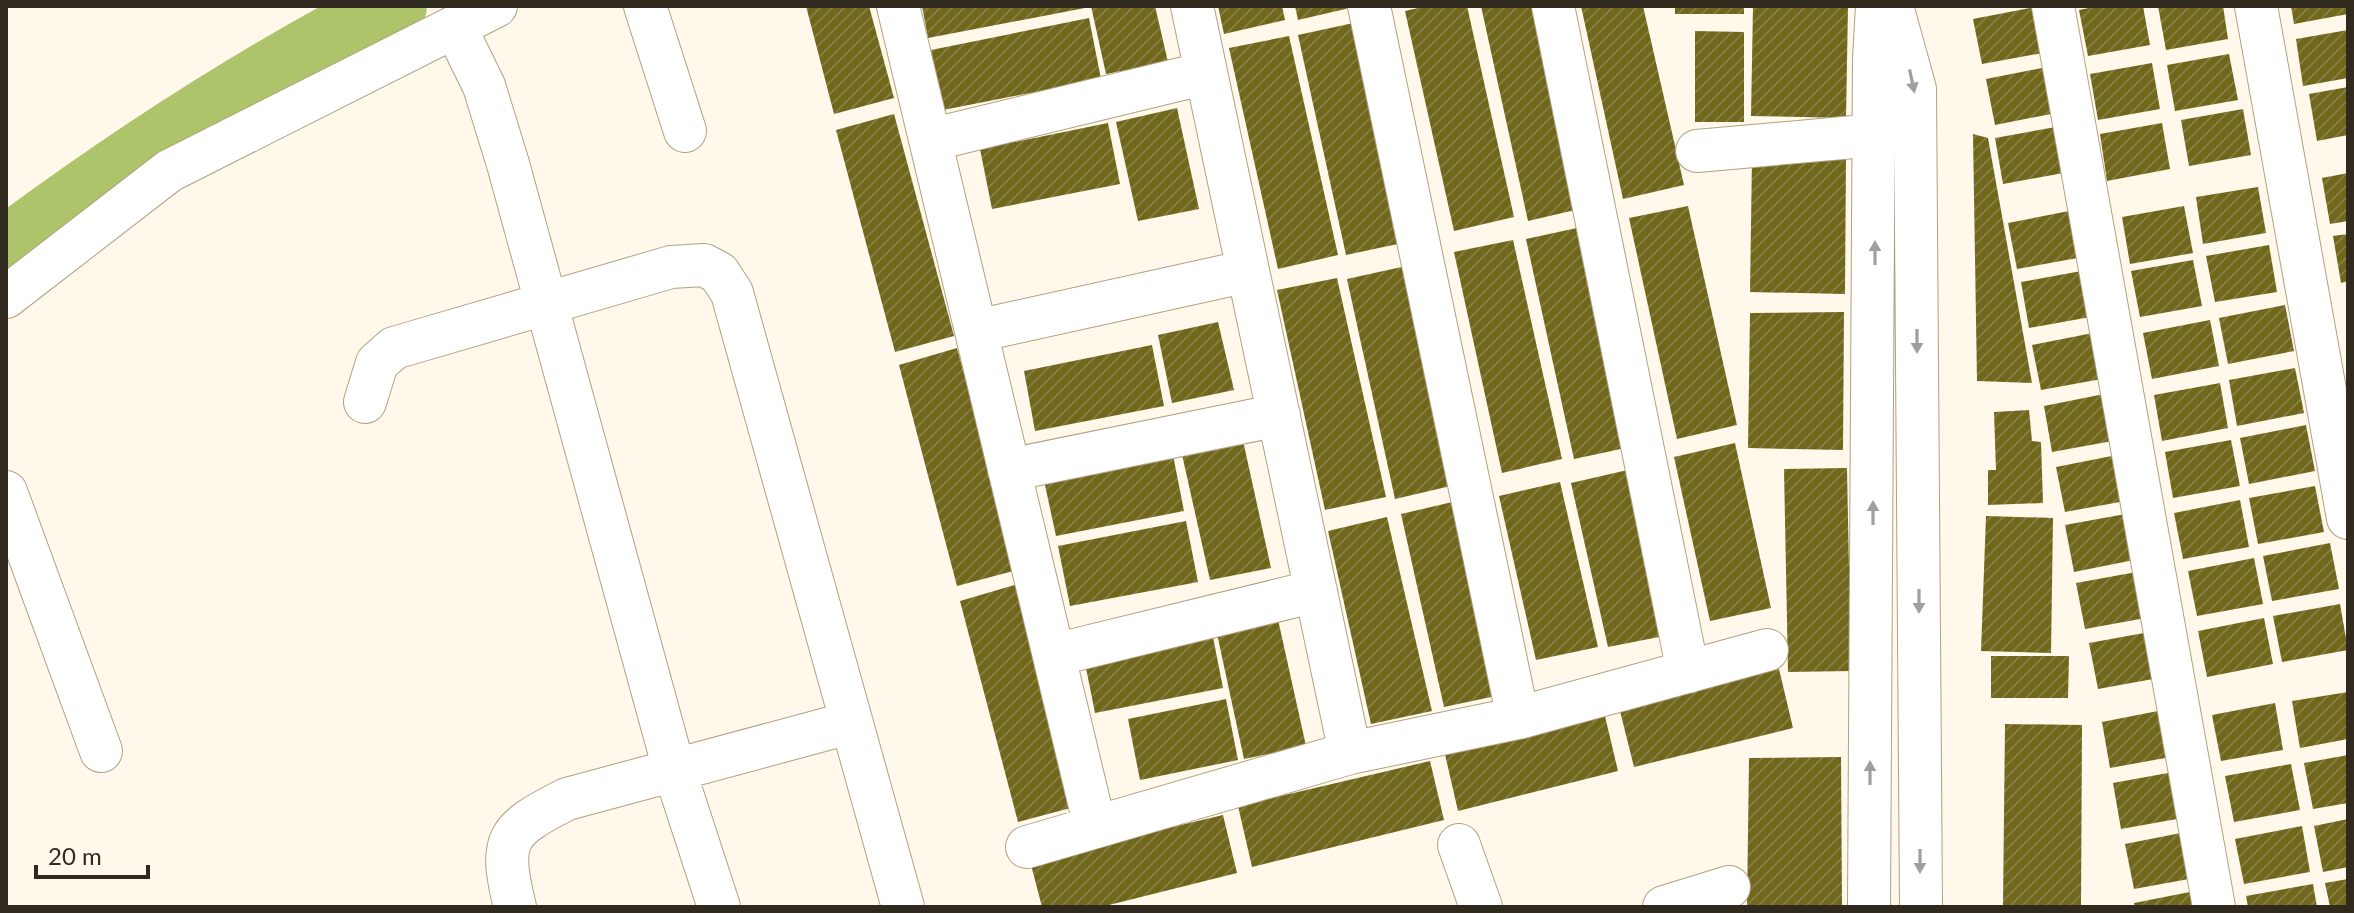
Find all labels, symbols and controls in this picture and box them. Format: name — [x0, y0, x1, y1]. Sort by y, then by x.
one-way arrow — [1906, 69, 1919, 94]
one-way arrow — [1869, 240, 1881, 265]
one-way arrow — [1911, 329, 1923, 354]
one-way arrow — [1866, 500, 1879, 525]
one-way arrow — [1912, 589, 1925, 614]
one-way arrow — [1864, 760, 1877, 785]
scale bar — [36, 829, 148, 879]
text: 20 m — [48, 841, 102, 870]
one-way arrow — [1914, 849, 1926, 874]

